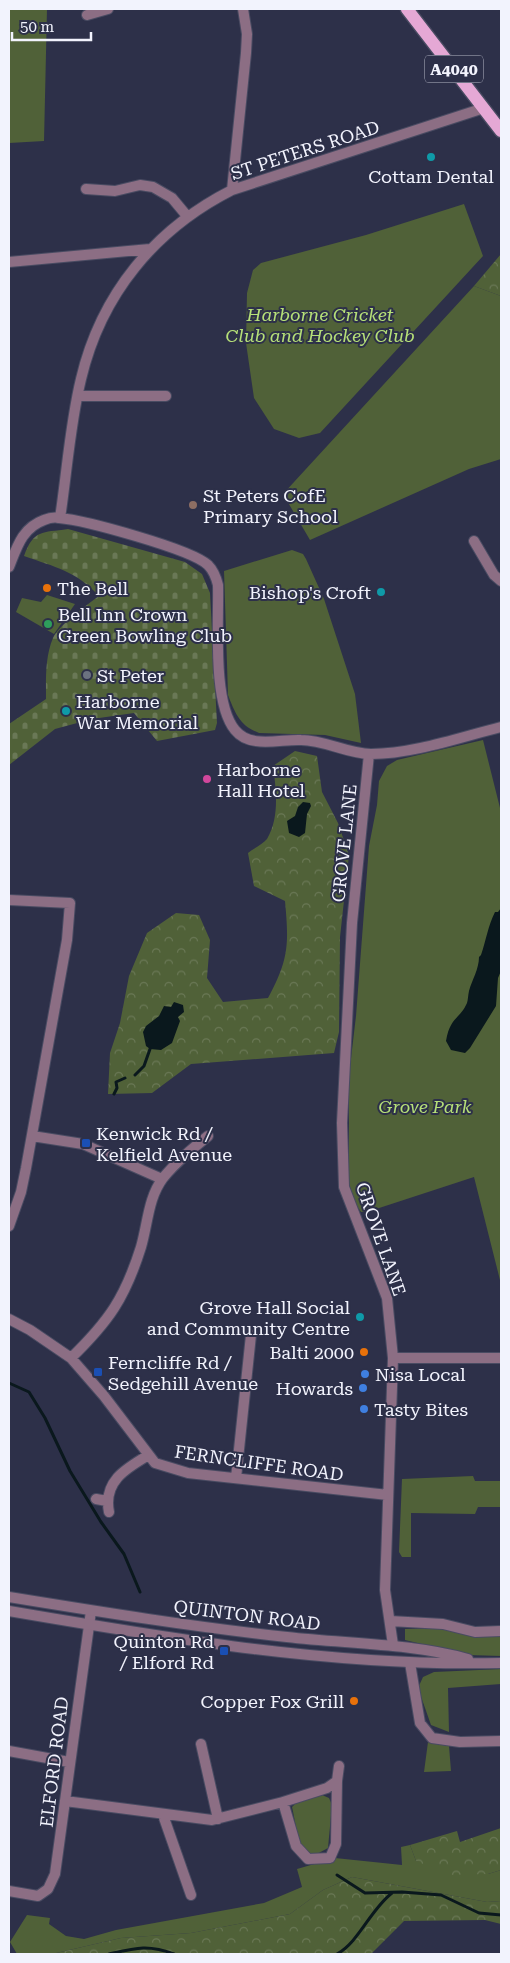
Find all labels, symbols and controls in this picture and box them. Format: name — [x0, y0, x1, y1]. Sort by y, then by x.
scale bar — [12, 10, 91, 42]
text: 50 m — [20, 18, 55, 36]
road number: A4040 — [425, 56, 483, 82]
street label: ST PETERS ROAD — [228, 116, 382, 184]
marker: Cottam Dental — [425, 151, 437, 163]
place label: Cottam Dental — [368, 166, 494, 187]
park label: Harborne Cricket Club and Hockey Club — [225, 304, 415, 346]
place label: St Peters CofE Primary School — [203, 485, 338, 527]
marker: St Peters CofE Primary School — [187, 499, 199, 511]
place label: The Bell — [57, 578, 129, 599]
marker: The Bell — [41, 582, 53, 594]
place label: Bishop's Croft — [249, 582, 371, 603]
marker: Bishop's Croft — [375, 586, 387, 598]
place label: Bell Inn Crown Green Bowling Club — [58, 604, 232, 646]
marker: Bell Inn Crown Green Bowling Club — [42, 618, 54, 630]
place label: St Peter — [97, 665, 164, 686]
marker: St Peter — [81, 669, 93, 681]
place label: Harborne War Memorial — [76, 691, 198, 733]
marker: Harborne War Memorial — [60, 705, 72, 717]
place label: Harborne Hall Hotel — [217, 759, 305, 801]
marker: Harborne Hall Hotel — [201, 773, 213, 785]
street label: GROVE LANE — [327, 783, 361, 903]
park label: Grove Park — [378, 1096, 472, 1117]
place label: Kenwick Rd / Kelfield Avenue — [96, 1123, 232, 1165]
marker: Kenwick Rd / Kelfield Avenue — [80, 1137, 92, 1149]
street label: GROVE LANE — [352, 1179, 410, 1299]
place label: Grove Hall Social and Community Centre — [147, 1297, 350, 1339]
marker: Grove Hall Social and Community Centre — [354, 1311, 366, 1323]
place label: Balti 2000 — [269, 1342, 354, 1363]
marker: Balti 2000 — [358, 1346, 370, 1358]
place label: Ferncliffe Rd / Sedgehill Avenue — [108, 1352, 258, 1394]
place label: Nisa Local — [375, 1364, 466, 1385]
marker: Ferncliffe Rd / Sedgehill Avenue — [92, 1366, 104, 1378]
marker: Nisa Local — [359, 1368, 371, 1380]
place label: Howards — [276, 1378, 353, 1399]
marker: Howards — [357, 1382, 369, 1394]
place label: Tasty Bites — [374, 1399, 468, 1420]
marker: Tasty Bites — [358, 1403, 370, 1415]
street label: FERNCLIFFE ROAD — [173, 1441, 345, 1485]
street label: QUINTON ROAD — [172, 1596, 322, 1634]
place label: Quinton Rd / Elford Rd — [114, 1631, 214, 1673]
marker: Quinton Rd / Elford Rd — [218, 1645, 230, 1657]
place label: Copper Fox Grill — [201, 1691, 344, 1712]
street label: ELFORD ROAD — [36, 1695, 72, 1829]
marker: Copper Fox Grill — [348, 1695, 360, 1707]

